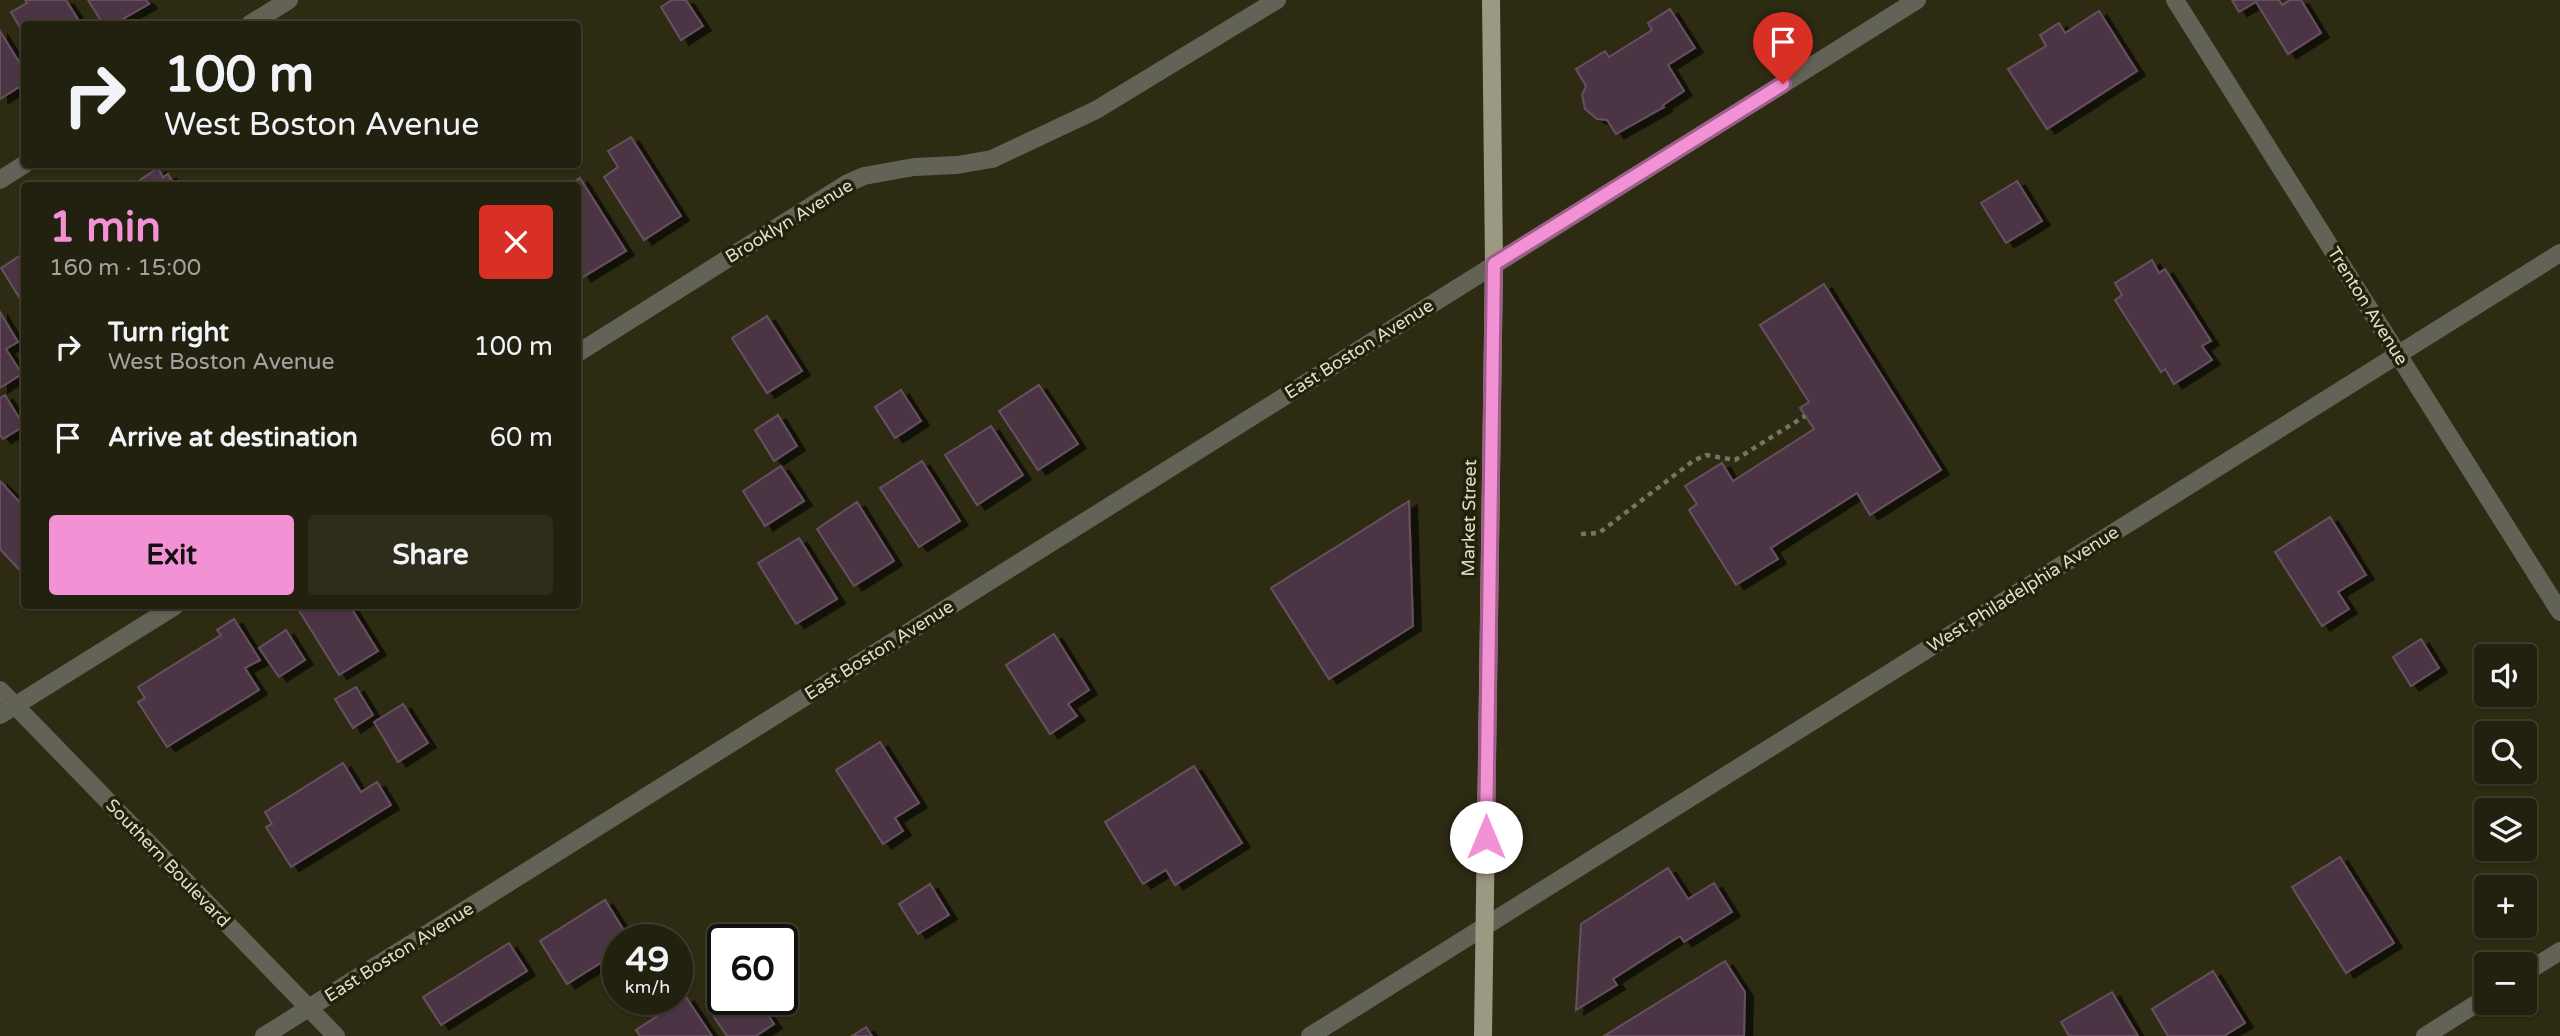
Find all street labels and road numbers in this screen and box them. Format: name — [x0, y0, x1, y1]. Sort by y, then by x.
street label: Brooklyn Avenue — [721, 174, 857, 268]
street label: Trenton Avenue — [2323, 243, 2413, 369]
street label: East Boston Avenue — [1281, 294, 1437, 404]
street label: Market Street — [1457, 459, 1481, 577]
street label: West Philadelphia Avenue — [1923, 521, 2123, 657]
street label: East Boston Avenue — [801, 595, 957, 705]
street label: Southern Boulevard — [101, 794, 235, 932]
street label: East Boston Avenue — [321, 897, 477, 1007]

